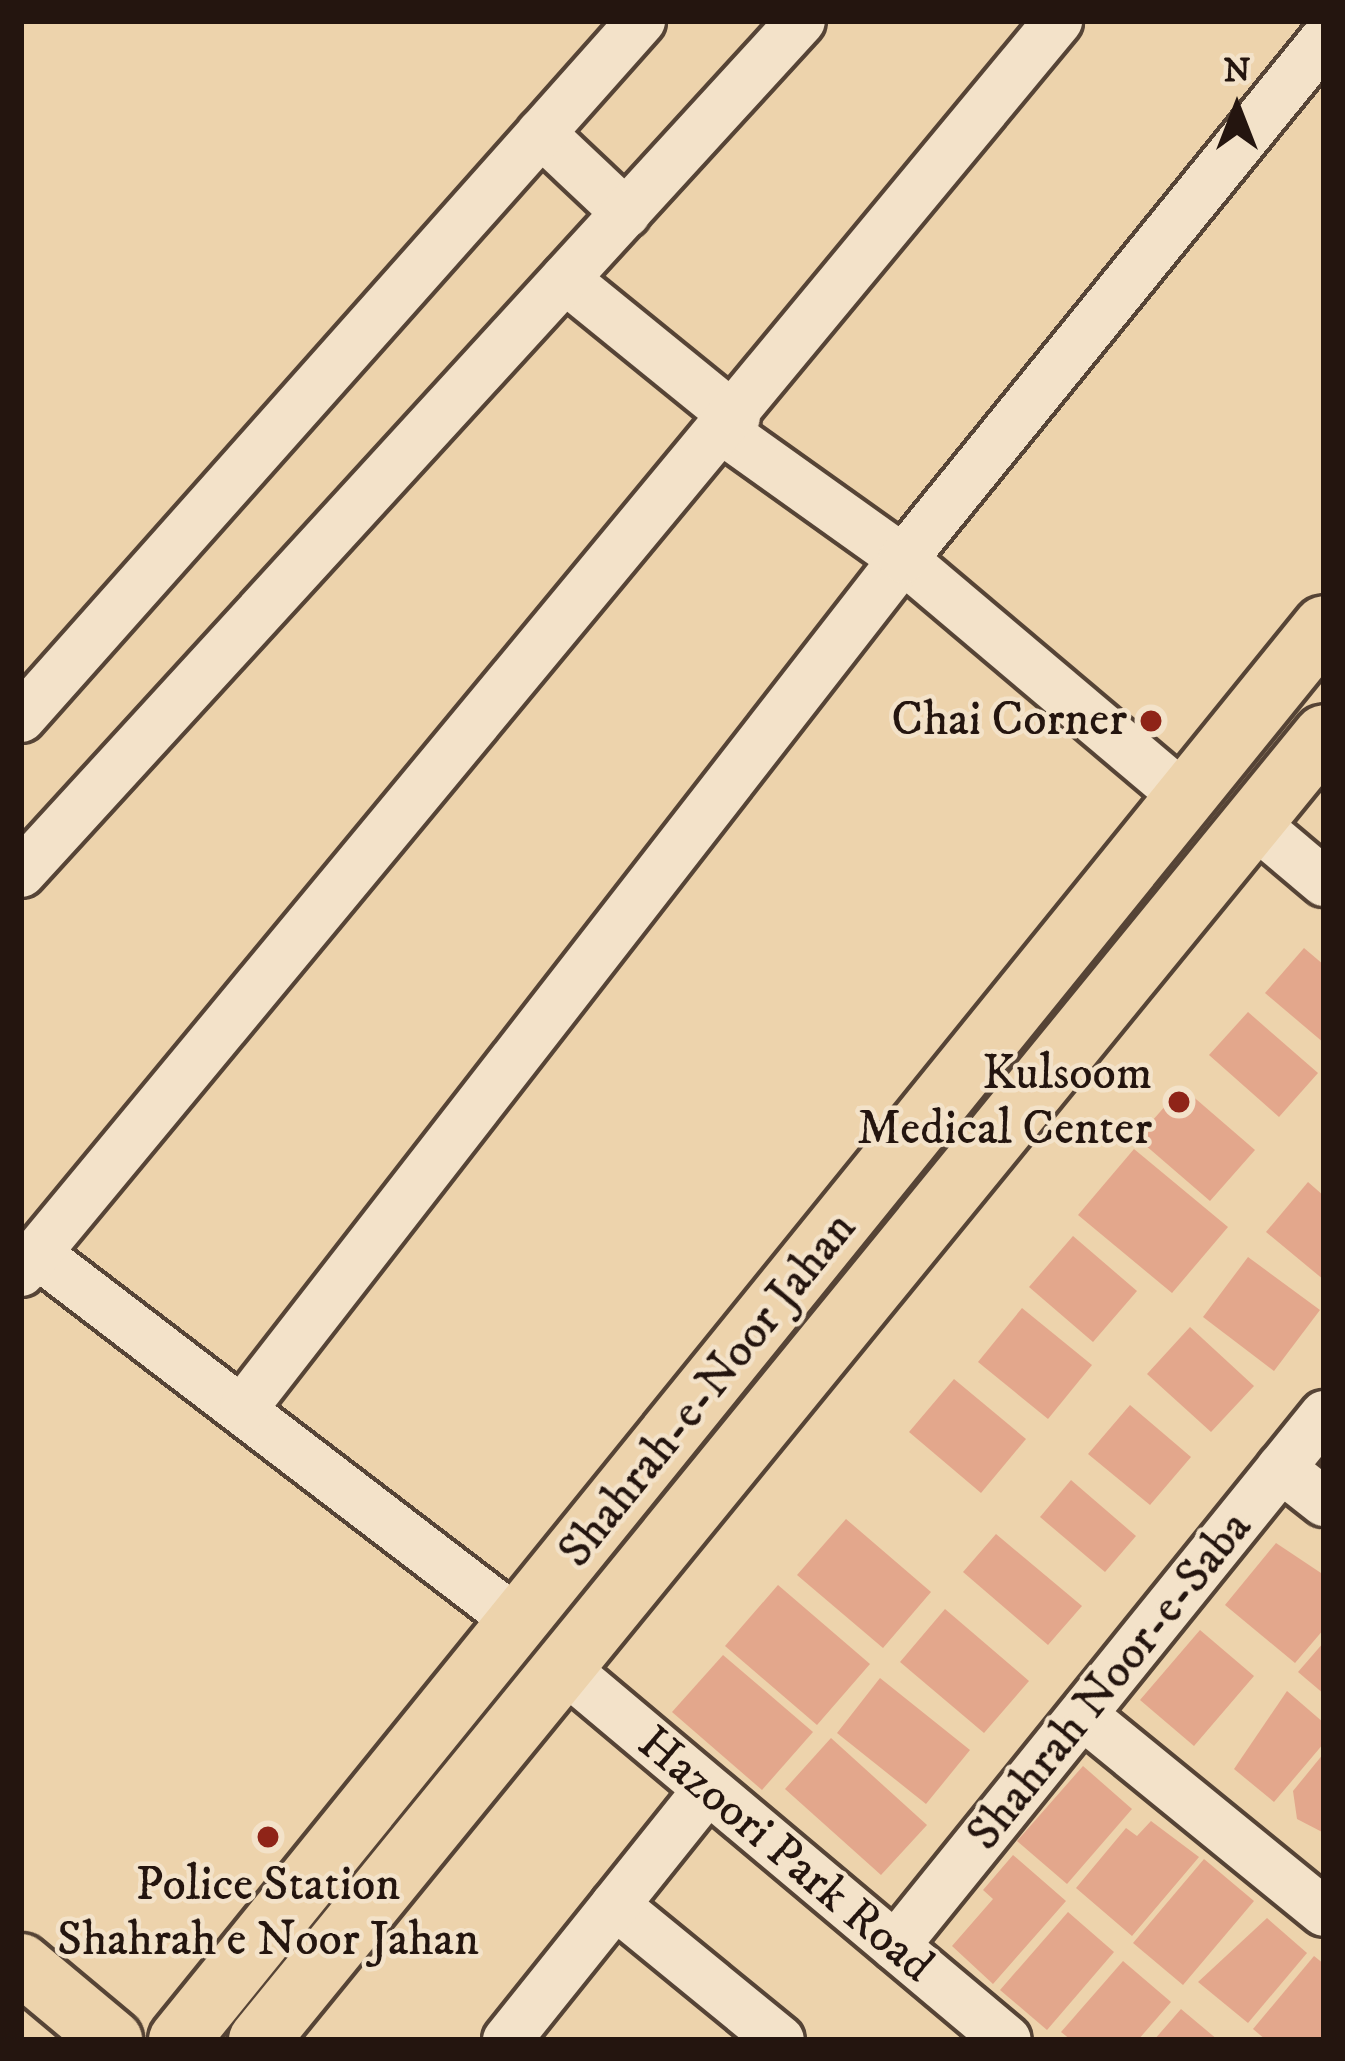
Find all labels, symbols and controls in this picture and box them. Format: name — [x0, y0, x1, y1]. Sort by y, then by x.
north arrow — [1177, 48, 1297, 168]
text: N — [1223, 51, 1251, 92]
place label: Chai Corner — [891, 692, 1127, 750]
marker: Chai Corner — [1138, 708, 1164, 734]
place label: Kulsoom Medical Center — [857, 1045, 1152, 1158]
marker: Kulsoom Medical Center — [1163, 1086, 1195, 1118]
street label: Shahrah-e-Noor Jahan — [547, 1201, 869, 1579]
street label: Shahrah Noor-e-Saba — [956, 1500, 1264, 1862]
street label: Hazoori Park Road — [626, 1715, 944, 1995]
marker: Police Station Shahrah e Noor Jahan — [255, 1824, 281, 1850]
place label: Police Station Shahrah e Noor Jahan — [57, 1856, 479, 1969]

